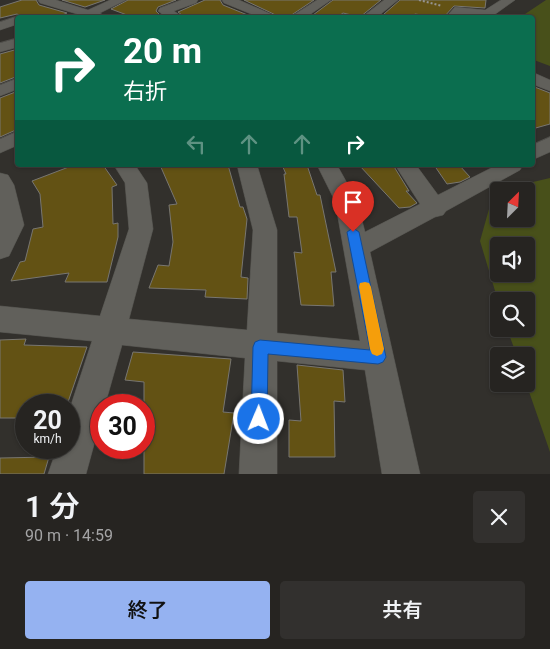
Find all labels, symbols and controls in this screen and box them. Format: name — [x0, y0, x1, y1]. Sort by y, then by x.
text: 20 m — [123, 31, 202, 72]
icon: right — [40, 35, 105, 100]
text: 右折 — [123, 79, 167, 104]
icon: left — [182, 130, 210, 158]
icon: ahead — [235, 130, 263, 158]
icon: ahead — [288, 130, 316, 158]
icon: right — [341, 130, 369, 158]
pin — [332, 181, 374, 232]
north arrow — [490, 182, 535, 228]
map controls — [490, 182, 535, 392]
icon: arrive — [339, 188, 367, 216]
button: sound — [490, 237, 535, 282]
button: search — [490, 292, 535, 337]
button: layers — [490, 347, 535, 392]
position arrow — [232, 392, 284, 444]
speed limit sign: 30 — [90, 394, 155, 459]
text: 20 — [33, 406, 62, 435]
text: km/h — [33, 432, 62, 446]
text: 1 分 — [25, 489, 80, 524]
button: close — [473, 491, 525, 543]
text: 90 m · 14:59 — [25, 526, 113, 545]
button: 終了 — [25, 581, 270, 639]
button: 共有 — [280, 581, 525, 639]

